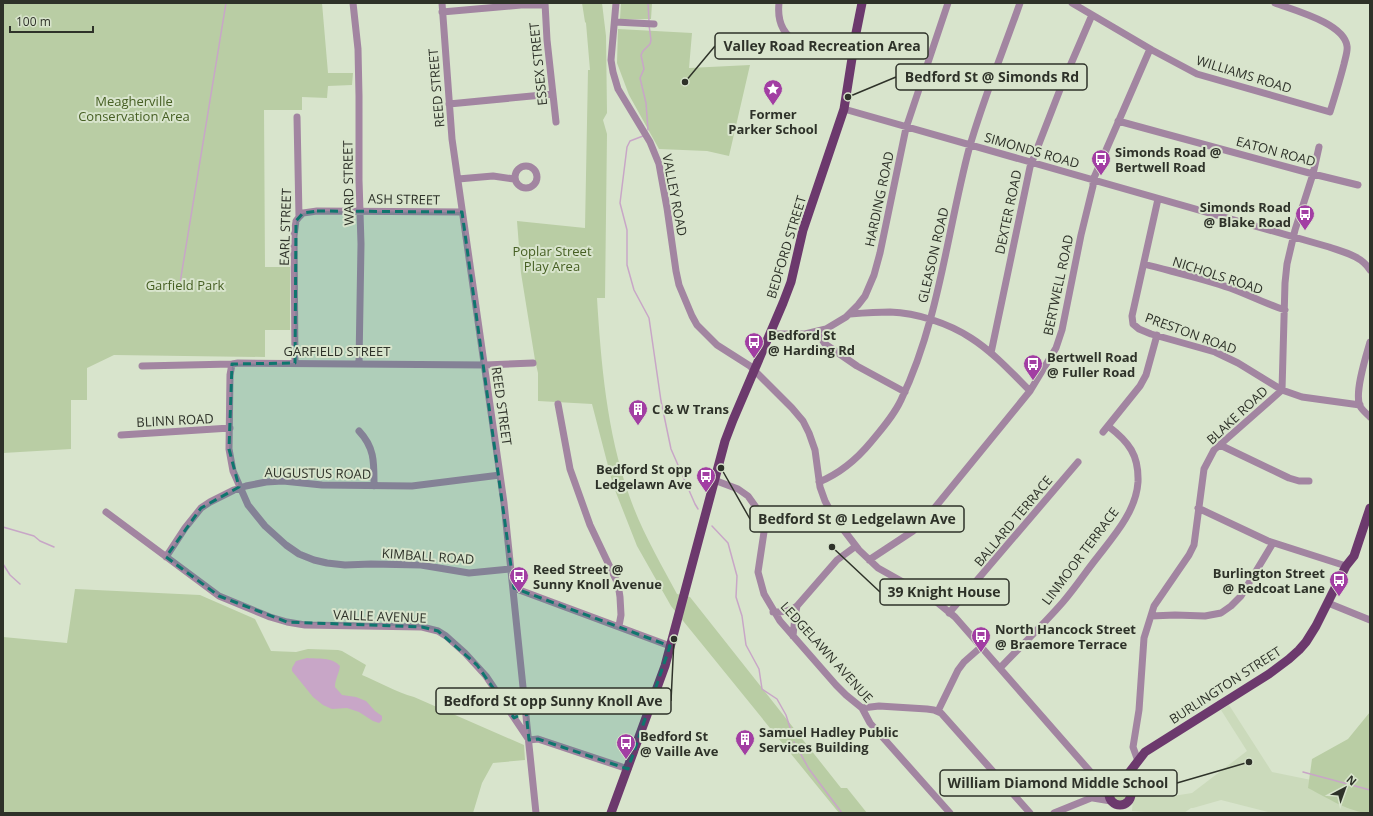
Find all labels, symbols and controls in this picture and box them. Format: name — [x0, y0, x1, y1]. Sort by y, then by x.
scale bar — [10, 8, 93, 34]
text: 100 m — [16, 13, 51, 30]
street label: ESSEX STREET — [525, 21, 551, 106]
callout: Valley Road Recreation Area — [715, 33, 928, 59]
text: Valley Road Recreation Area — [723, 36, 921, 55]
street label: REED STREET — [424, 47, 448, 128]
street label: WILLIAMS ROAD — [1194, 51, 1294, 97]
callout: Bedford St @ Simonds Rd — [896, 64, 1087, 90]
text: Bedford St @ Simonds Rd — [905, 67, 1079, 86]
place icon: Former Parker School — [762, 78, 784, 106]
park label: Meagherville Conservation Area — [78, 92, 190, 125]
place label: Former Parker School — [728, 105, 818, 138]
street label: SIMONDS ROAD — [982, 128, 1082, 172]
street label: EATON ROAD — [1234, 132, 1318, 170]
street label: WARD STREET — [338, 140, 358, 226]
place label: Simonds Road @ Bertwell Road — [1115, 143, 1222, 176]
bus stop icon: Simonds Road @ Bertwell Road — [1090, 148, 1112, 176]
street label: HARDING ROAD — [860, 150, 898, 248]
street label: VALLEY ROAD — [658, 152, 692, 238]
street label: DEXTER ROAD — [990, 168, 1026, 256]
street label: EARL STREET — [275, 187, 295, 266]
street label: ASH STREET — [368, 189, 441, 209]
street label: BEDFORD STREET — [762, 193, 810, 301]
place label: Simonds Road @ Blake Road — [1200, 198, 1291, 231]
bus stop icon: Simonds Road @ Blake Road — [1294, 203, 1316, 231]
street label: GLEASON ROAD — [913, 205, 953, 305]
street label: BERTWELL ROAD — [1039, 233, 1077, 337]
park label: Poplar Street Play Area — [512, 242, 592, 275]
street label: NICHOLS ROAD — [1170, 252, 1266, 298]
park label: Garfield Park — [146, 276, 225, 294]
street label: PRESTON ROAD — [1143, 308, 1239, 358]
place label: Bedford St @ Harding Rd — [768, 326, 855, 359]
bus stop icon: Bedford St @ Harding Rd — [743, 331, 765, 359]
street label: GARFIELD STREET — [284, 342, 391, 360]
place label: Bertwell Road @ Fuller Road — [1047, 348, 1138, 381]
bus stop icon: Bertwell Road @ Fuller Road — [1022, 353, 1044, 381]
street label: REED STREET — [488, 366, 517, 447]
street label: BLAKE ROAD — [1202, 382, 1272, 448]
building icon: C & W Trans — [627, 398, 649, 426]
place label: C & W Trans — [652, 400, 729, 418]
street label: BLINN ROAD — [136, 409, 214, 431]
place label: Bedford St opp Ledgelawn Ave — [595, 460, 692, 493]
street label: AUGUSTUS ROAD — [265, 463, 371, 483]
bus stop icon: Bedford St opp Ledgelawn Ave — [695, 465, 717, 493]
street label: BALLARD TERRACE — [970, 472, 1056, 570]
street label: LINMOOR TERRACE — [1037, 504, 1123, 608]
callout: Bedford St @ Ledgelawn Ave — [750, 506, 964, 532]
text: Bedford St @ Ledgelawn Ave — [758, 509, 956, 528]
street label: KIMBALL ROAD — [381, 544, 475, 568]
place label: Reed Street @ Sunny Knoll Avenue — [533, 560, 662, 593]
place label: Burlington Street @ Redcoat Lane — [1213, 564, 1325, 597]
bus stop icon: Reed Street @ Sunny Knoll Avenue — [508, 565, 530, 593]
bus stop icon: Burlington Street @ Redcoat Lane — [1328, 569, 1350, 597]
callout: 39 Knight House — [880, 579, 1009, 605]
text: 39 Knight House — [887, 582, 1001, 601]
street label: LEDGELAWN AVENUE — [777, 598, 877, 706]
street label: VAILLE AVENUE — [333, 605, 427, 627]
place label: North Hancock Street @ Braemore Terrace — [995, 620, 1136, 653]
bus stop icon: North Hancock Street @ Braemore Terrace — [970, 625, 992, 653]
street label: BURLINGTON STREET — [1166, 642, 1285, 728]
callout: Bedford St opp Sunny Knoll Ave — [436, 688, 671, 714]
text: Bedford St opp Sunny Knoll Ave — [443, 691, 663, 710]
place label: Samuel Hadley Public Services Building — [759, 723, 899, 756]
place label: Bedford St @ Vaille Ave — [640, 727, 719, 760]
building icon: Samuel Hadley Public Services Building — [734, 728, 756, 756]
bus stop icon: Bedford St @ Vaille Ave — [615, 732, 637, 760]
north arrow — [1325, 768, 1365, 808]
callout: William Diamond Middle School — [940, 770, 1177, 796]
text: N — [1344, 771, 1360, 789]
text: William Diamond Middle School — [948, 773, 1168, 792]

